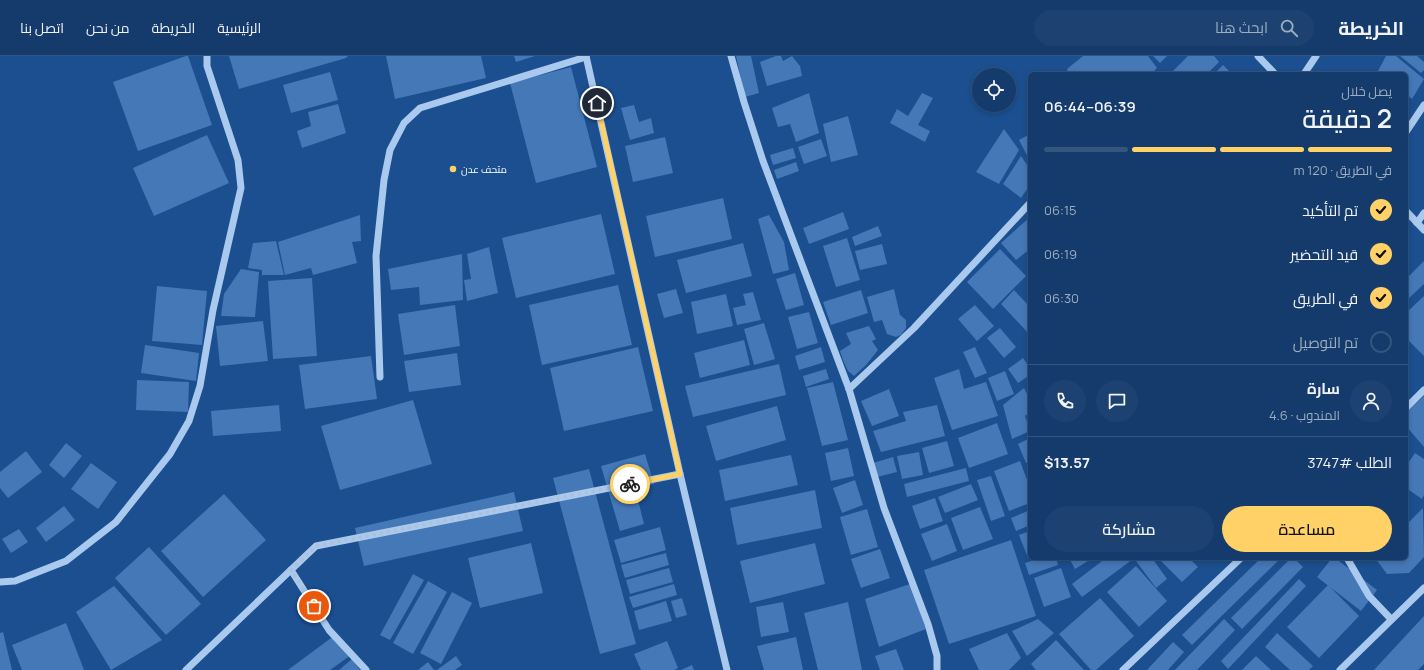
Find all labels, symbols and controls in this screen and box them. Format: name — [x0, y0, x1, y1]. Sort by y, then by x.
search box — [1034, 10, 1314, 46]
text: الخريطة — [1338, 15, 1404, 41]
text: ابحث هنا — [1215, 17, 1268, 38]
icon: search — [1278, 17, 1300, 39]
text: اتصل بنا — [20, 18, 64, 37]
text: من نحن — [86, 18, 130, 37]
text: الخريطة — [152, 18, 195, 37]
text: الرئيسية — [217, 18, 261, 37]
map controls — [972, 68, 1016, 112]
button: locate — [972, 68, 1016, 112]
text: يصل خلال — [1341, 82, 1392, 100]
pin — [580, 86, 614, 120]
icon: home — [586, 92, 608, 114]
text: 06:39–06:44 — [1044, 96, 1136, 117]
text: 2 دقيقة — [1302, 100, 1392, 136]
text: في الطريق · 120 m — [1294, 161, 1392, 179]
place label: متحف عدن — [461, 162, 507, 176]
marker: متحف عدن — [448, 164, 458, 174]
icon: check — [1370, 199, 1392, 221]
text: تم التأكيد — [1302, 200, 1358, 221]
text: 06:15 — [1044, 201, 1076, 219]
icon: check — [1370, 243, 1392, 265]
text: قيد التحضير — [1290, 244, 1358, 265]
text: 06:19 — [1044, 245, 1077, 263]
icon: check — [1370, 287, 1392, 309]
text: في الطريق — [1293, 288, 1358, 309]
text: 06:30 — [1044, 289, 1079, 307]
text: تم التوصيل — [1293, 332, 1358, 353]
text: سارة — [1307, 378, 1340, 399]
button: phone — [1044, 380, 1086, 422]
button: chat — [1096, 380, 1138, 422]
button: person — [1350, 380, 1392, 422]
text: المندوب · 4.6 — [1269, 406, 1340, 424]
text: $13.57 — [1044, 452, 1090, 473]
text: الطلب #3747 — [1307, 452, 1392, 473]
courier — [610, 464, 650, 504]
icon: bike — [619, 473, 641, 495]
button: مشاركة — [1044, 506, 1214, 552]
button: مساعدة — [1222, 506, 1392, 552]
pin — [297, 589, 331, 623]
icon: bag — [303, 595, 325, 617]

